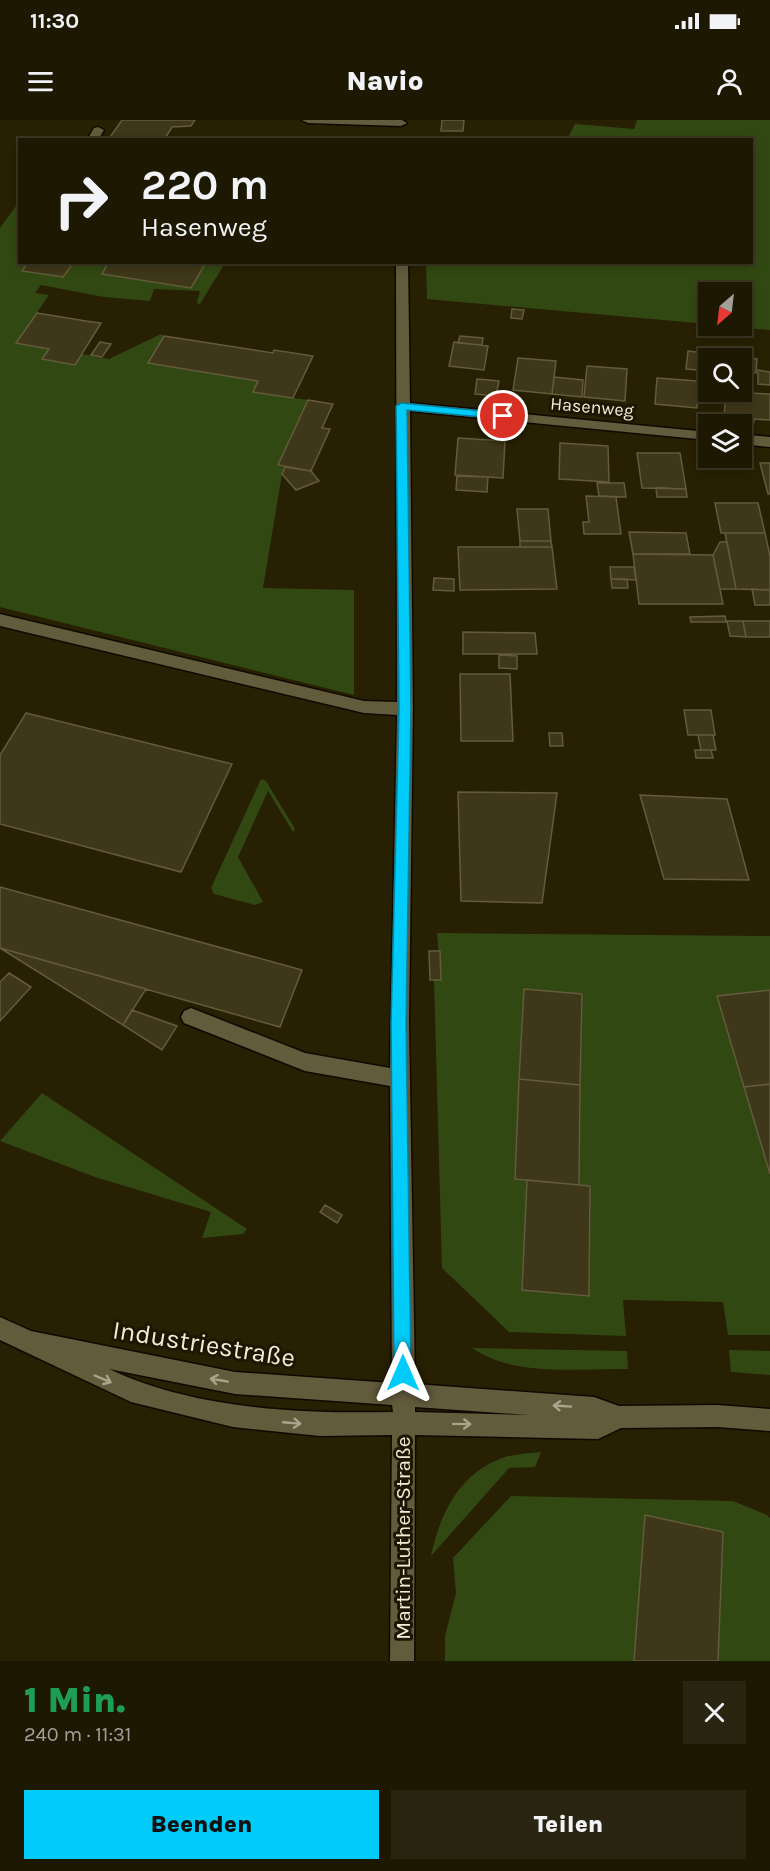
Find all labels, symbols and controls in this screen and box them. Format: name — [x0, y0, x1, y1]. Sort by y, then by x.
text: 11:30 — [30, 8, 79, 34]
icon: menu — [24, 65, 57, 98]
text: Navio — [346, 65, 424, 97]
icon: person — [713, 65, 746, 98]
text: 220 m — [141, 160, 269, 210]
icon: right — [42, 162, 120, 240]
text: Hasenweg — [141, 211, 267, 243]
north arrow — [698, 282, 752, 336]
map controls — [698, 282, 752, 468]
button: search — [698, 348, 752, 402]
pin — [477, 390, 528, 441]
street label: Hasenweg — [549, 392, 635, 422]
icon: arrive — [486, 399, 519, 432]
button: layers — [698, 414, 752, 468]
street label: Industriestraße — [110, 1314, 298, 1374]
position arrow — [371, 1341, 435, 1405]
one-way arrow — [93, 1374, 111, 1385]
one-way arrow — [210, 1374, 230, 1385]
one-way arrow — [553, 1400, 573, 1411]
one-way arrow — [281, 1418, 301, 1429]
one-way arrow — [452, 1418, 472, 1430]
street label: Martin-Luther-Straße — [391, 1436, 415, 1640]
text: 1 Min. — [24, 1679, 125, 1721]
button: close — [683, 1681, 746, 1744]
text: 240 m · 11:31 — [24, 1723, 131, 1746]
button: Beenden — [24, 1790, 379, 1859]
button: Teilen — [391, 1790, 746, 1859]

